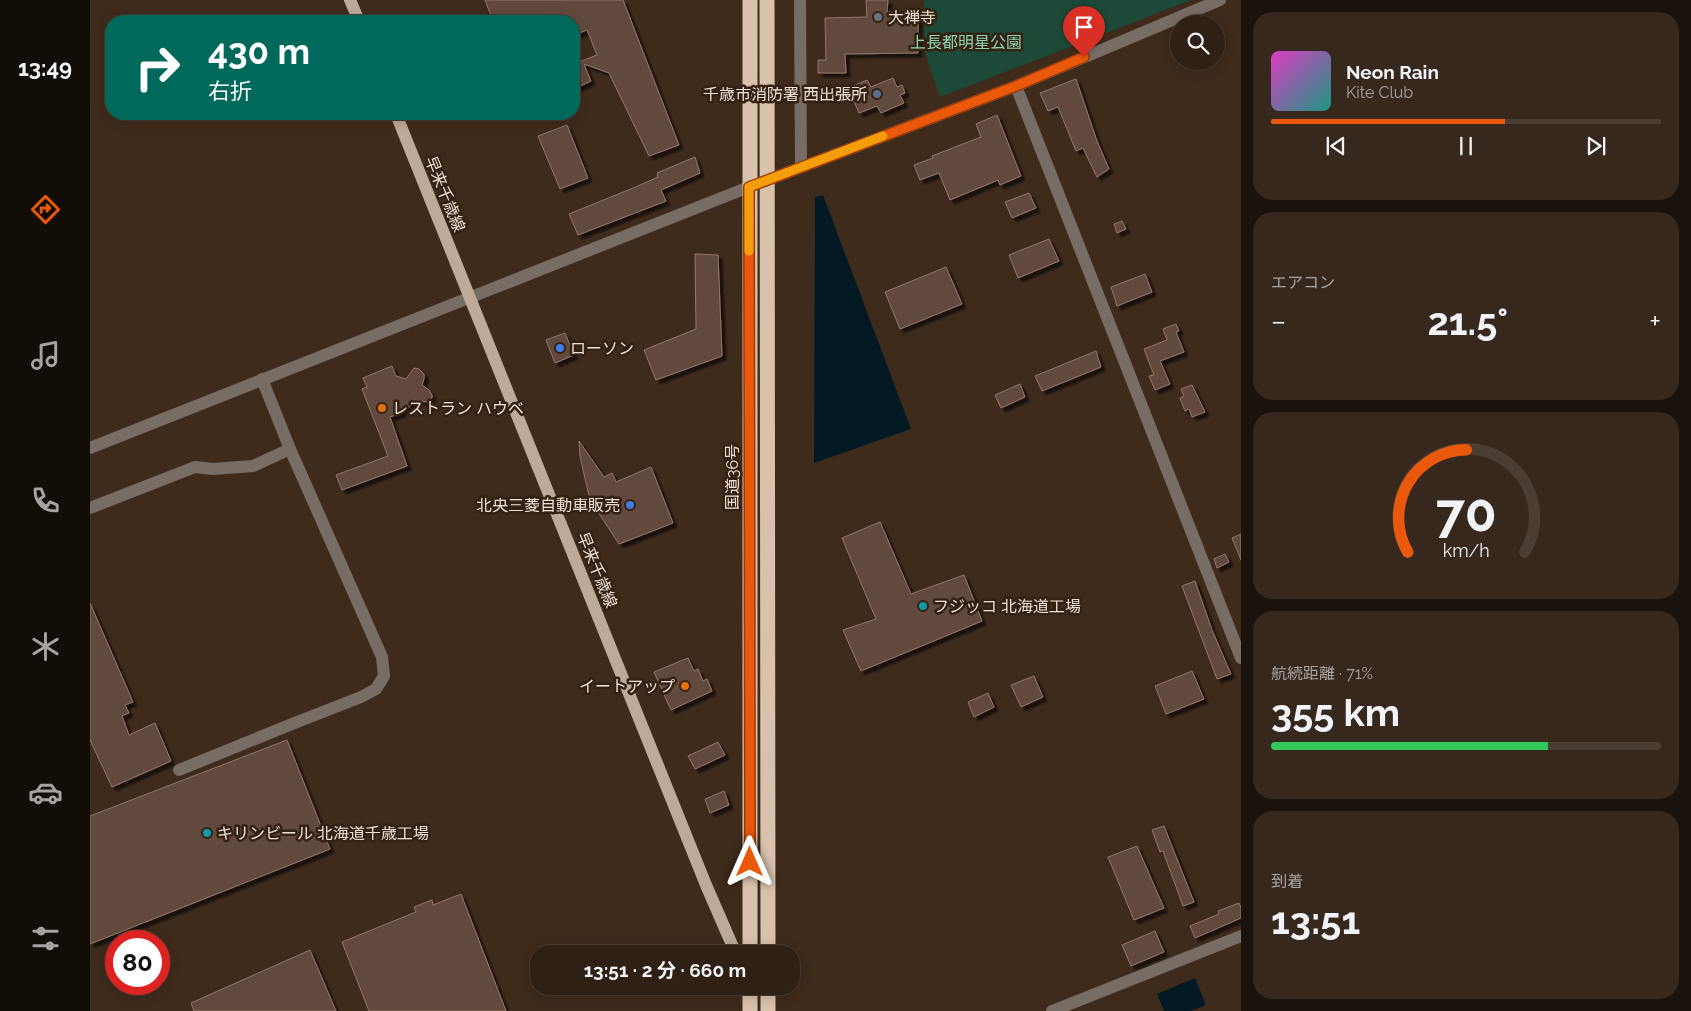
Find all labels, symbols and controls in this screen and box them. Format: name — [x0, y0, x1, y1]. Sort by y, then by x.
pin — [1063, 6, 1105, 57]
place label: 大禅寺 — [888, 8, 936, 27]
marker: 大禅寺 — [872, 11, 884, 23]
icon: arrive — [1070, 13, 1098, 41]
map controls — [1170, 15, 1225, 70]
button: search — [1170, 15, 1225, 70]
text: 430 m — [208, 31, 310, 72]
park label: 上長都明星公園 — [910, 33, 1022, 52]
icon: right — [125, 35, 190, 100]
text: 13:49 — [18, 55, 72, 81]
text: Neon Rain — [1346, 61, 1439, 83]
text: 右折 — [208, 78, 252, 104]
text: Kite Club — [1346, 83, 1413, 102]
place label: 千歳市消防署 西出張所 — [703, 85, 867, 104]
marker: 千歳市消防署 西出張所 — [871, 88, 883, 100]
icon: previous — [1322, 132, 1350, 160]
icon: pause — [1452, 132, 1480, 160]
icon: next — [1582, 132, 1610, 160]
street label: 早来千歳線 — [421, 153, 469, 235]
icon: directions — [28, 192, 63, 227]
text: エアコン — [1271, 273, 1335, 292]
text: 21.5° — [1427, 299, 1508, 344]
text: − — [1271, 305, 1286, 338]
text: + — [1649, 305, 1661, 338]
icon: music — [28, 338, 63, 373]
place label: ローソン — [570, 339, 634, 358]
marker: ローソン — [554, 342, 566, 354]
place label: レストラン ハウベ — [392, 399, 524, 418]
marker: レストラン ハウベ — [376, 402, 388, 414]
street label: 国道36号 — [723, 444, 742, 510]
text: 70 — [1435, 482, 1497, 543]
icon: phone — [28, 483, 63, 518]
place label: 北央三菱自動車販売 — [476, 496, 620, 515]
marker: 北央三菱自動車販売 — [624, 499, 636, 511]
street label: 早来千歳線 — [573, 529, 621, 611]
text: km/h — [1442, 540, 1490, 561]
place label: フジッコ 北海道工場 — [933, 597, 1081, 616]
marker: フジッコ 北海道工場 — [917, 600, 929, 612]
icon: climate — [28, 629, 63, 664]
text: 航続距離 · 71% — [1271, 664, 1373, 683]
place label: イートアップ — [579, 677, 675, 696]
marker: イートアップ — [679, 680, 691, 692]
text: 355 km — [1271, 690, 1400, 735]
icon: car — [28, 775, 63, 810]
place label: キリンビール 北海道千歳工場 — [217, 824, 429, 843]
marker: キリンビール 北海道千歳工場 — [201, 827, 213, 839]
position arrow — [723, 835, 775, 887]
text: 到着 — [1271, 872, 1303, 891]
text: 13:51 — [1271, 898, 1360, 943]
icon: filters — [28, 921, 63, 956]
speed limit sign: 80 — [105, 930, 170, 995]
text: 13:51 · 2 分 · 660 m — [584, 959, 746, 981]

